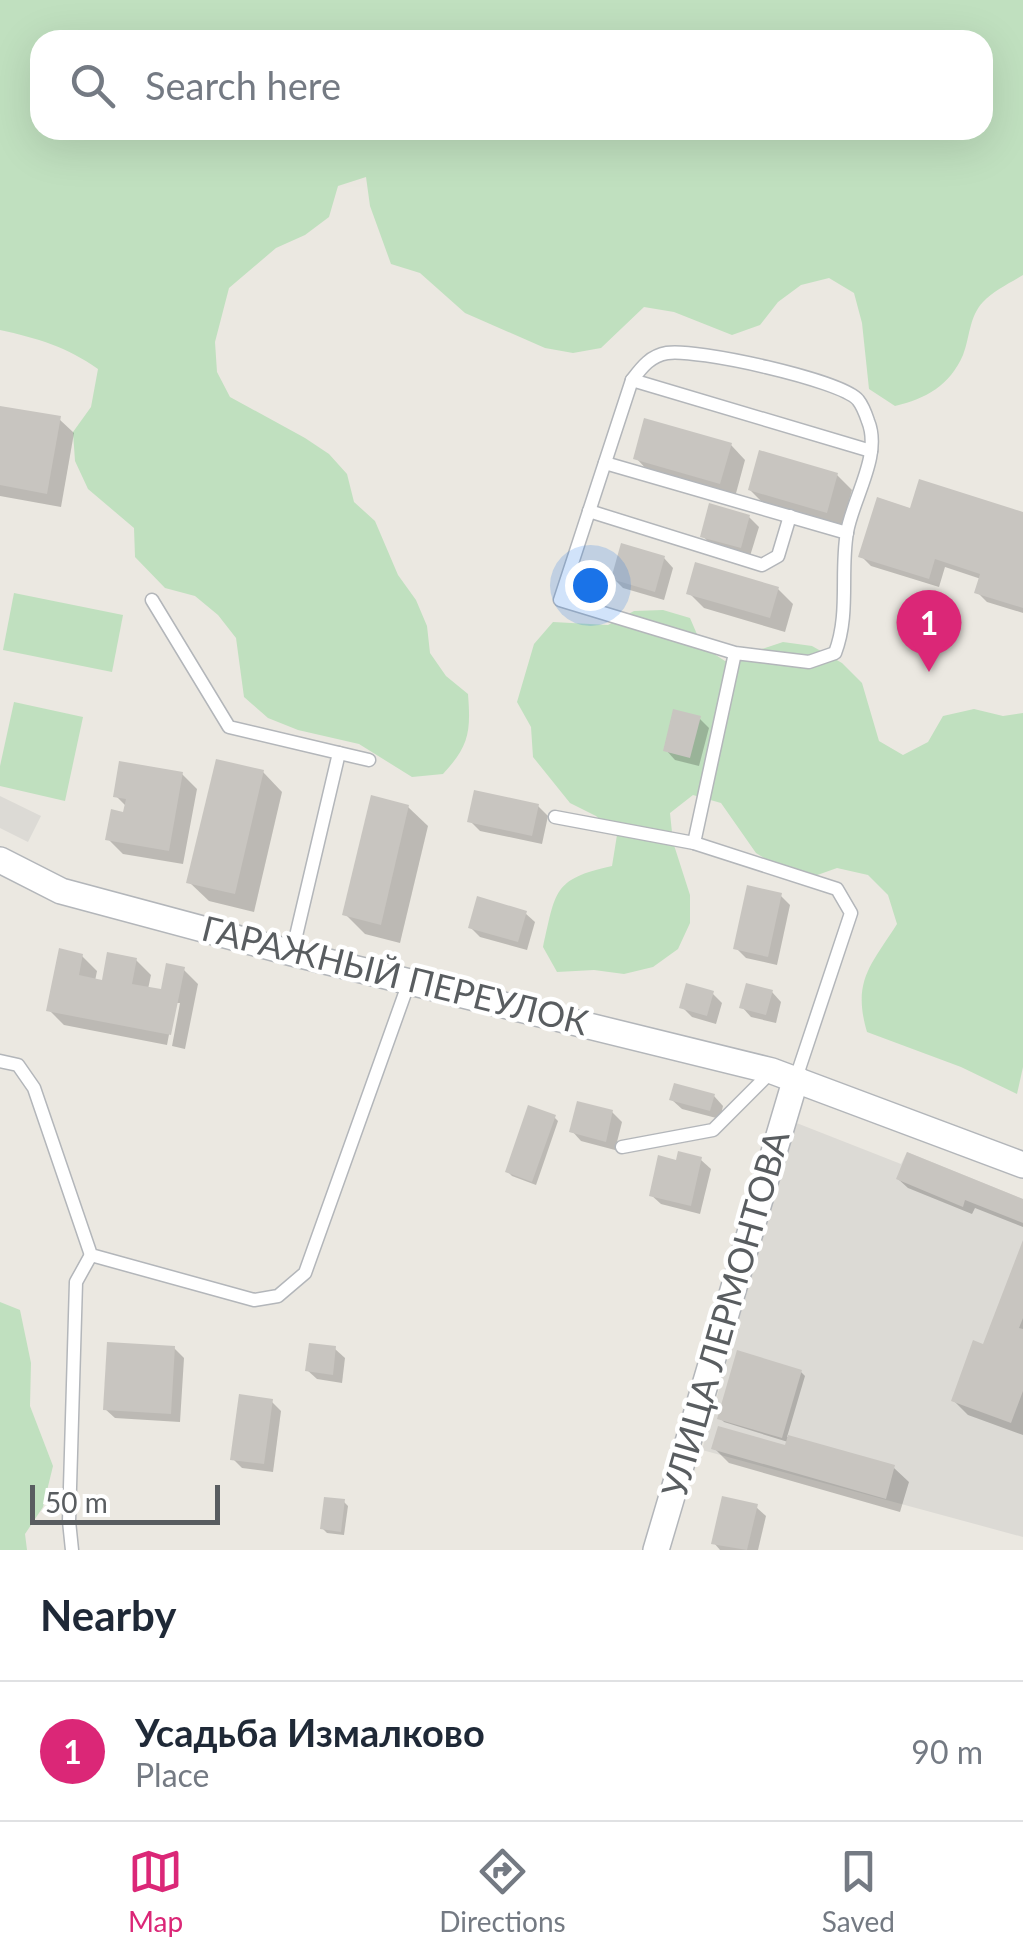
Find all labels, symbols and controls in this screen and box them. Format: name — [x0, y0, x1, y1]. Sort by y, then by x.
search box — [30, 30, 993, 140]
icon: search — [65, 58, 120, 113]
text: Search here — [145, 62, 341, 108]
your location — [565, 560, 616, 611]
pin: 1 — [896, 590, 962, 672]
street label: ГАРАЖНЫЙ ПЕРЕУЛОК — [198, 906, 593, 1042]
street label: УЛИЦА ЛЕРМОНТОВА — [652, 1125, 797, 1502]
scale bar — [30, 1480, 220, 1524]
text: 50 m — [45, 1485, 108, 1519]
text: Nearby — [40, 1590, 177, 1640]
text: Усадьба Измалково — [135, 1709, 485, 1755]
text: 1 — [63, 1732, 82, 1771]
text: 90 m — [911, 1732, 983, 1771]
text: Place — [135, 1755, 209, 1794]
tab: Map — [128, 1844, 183, 1938]
tab: Directions — [439, 1844, 566, 1938]
tab: Saved — [822, 1844, 895, 1938]

